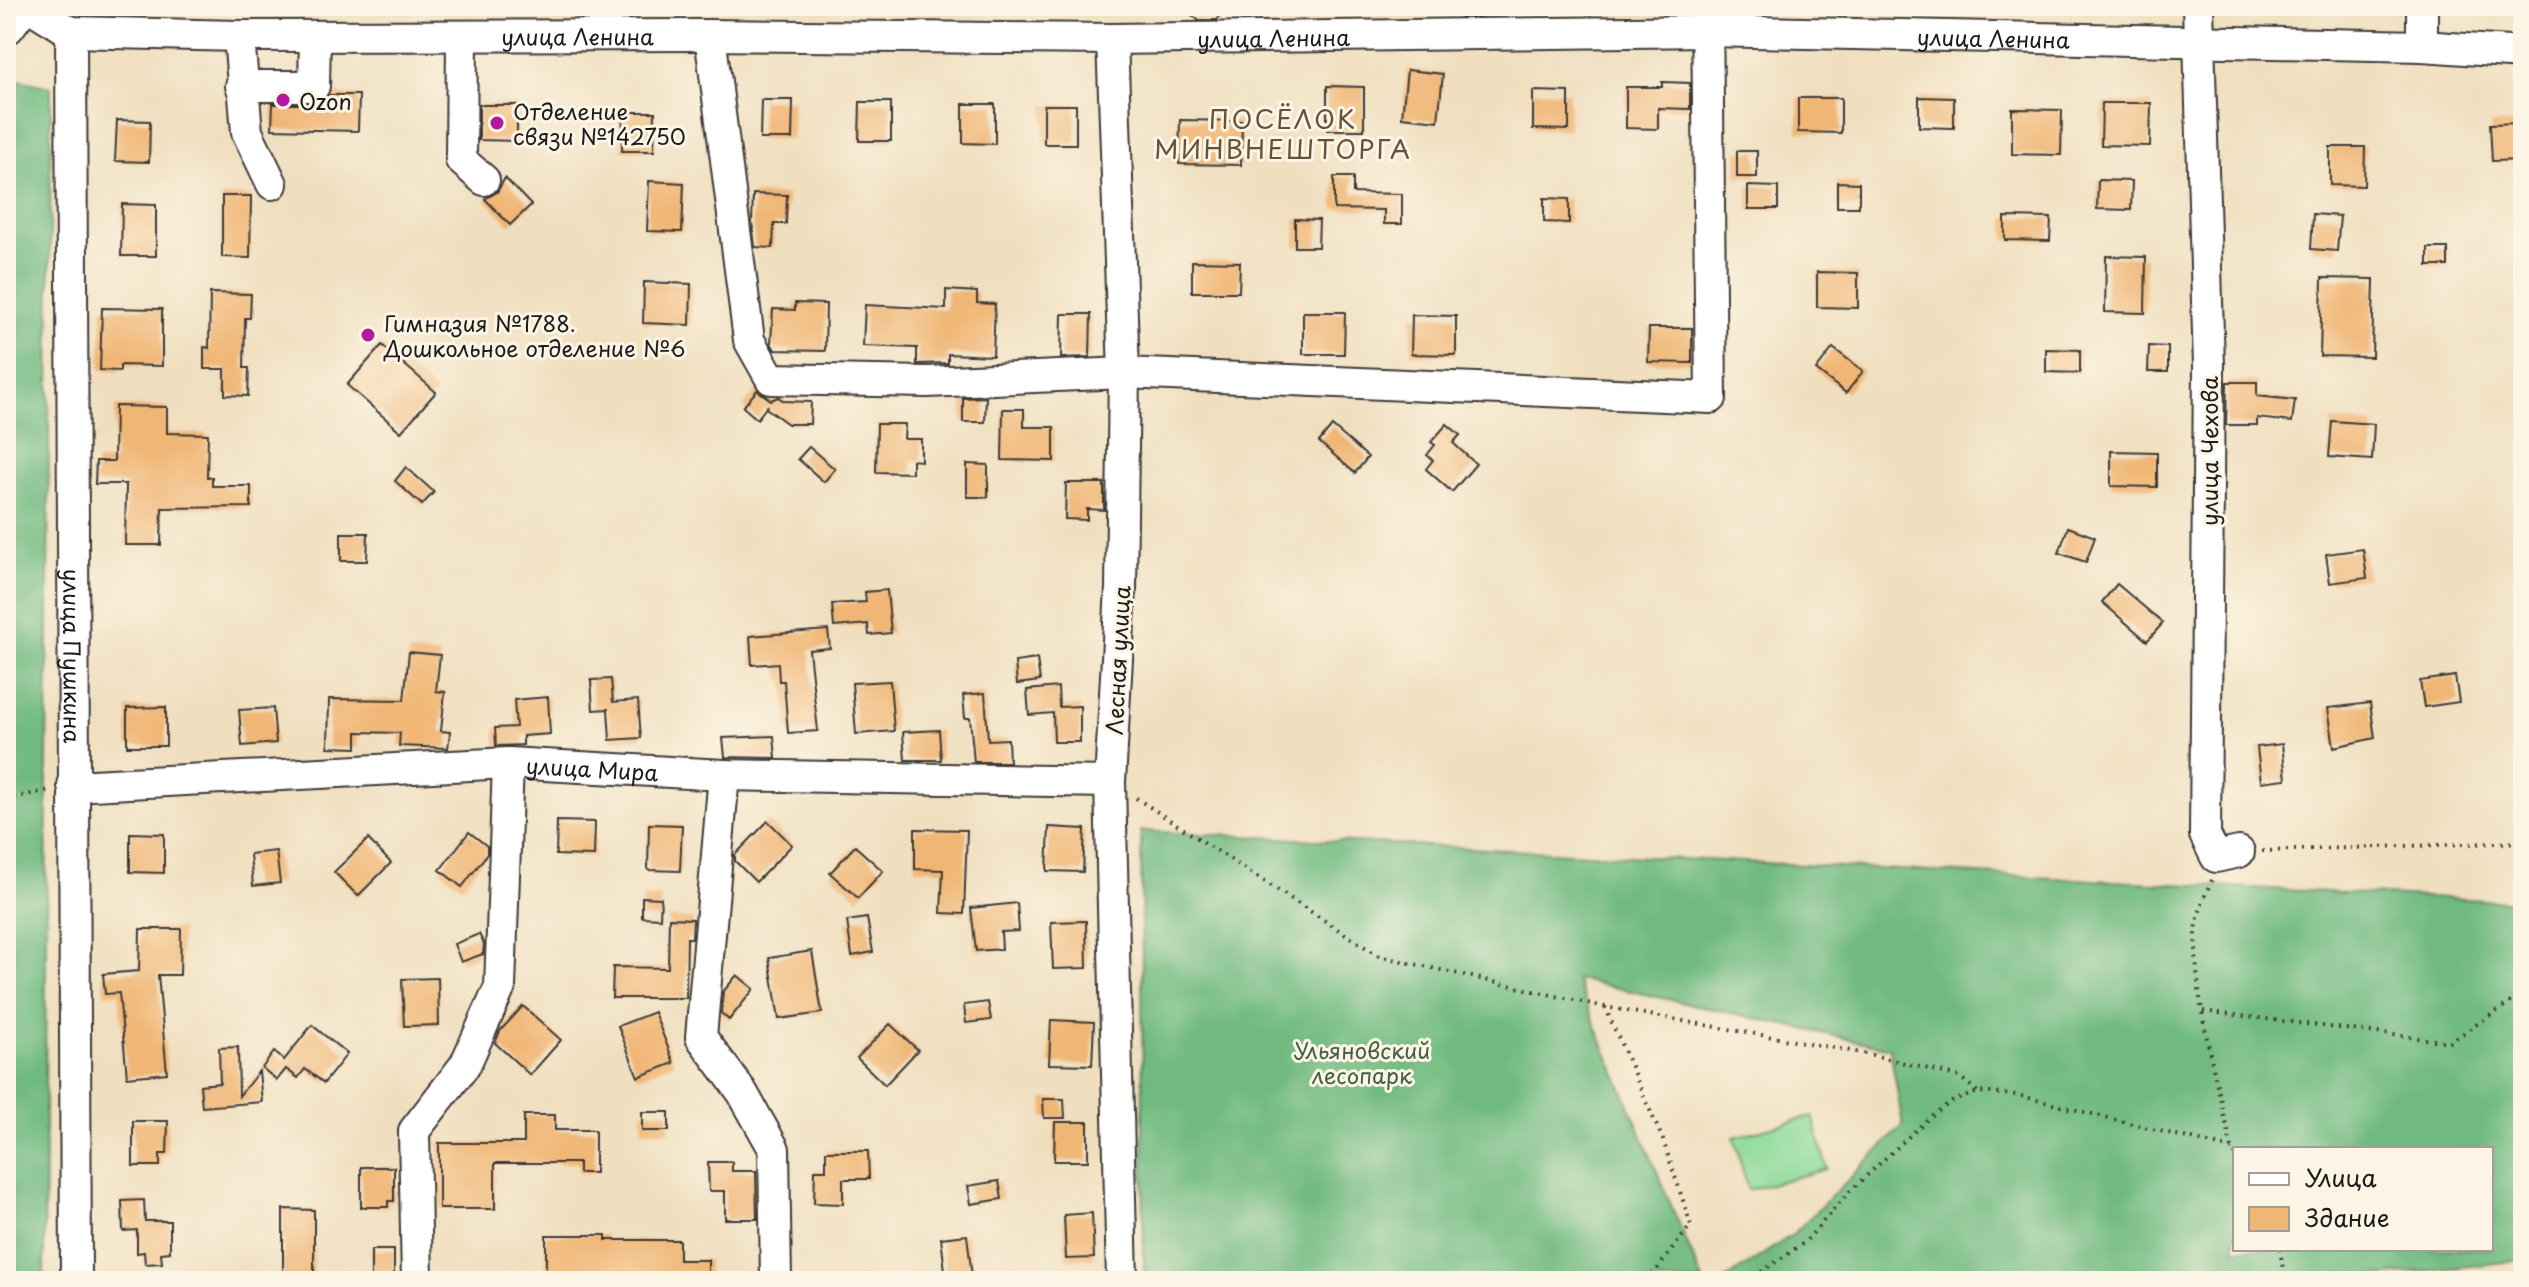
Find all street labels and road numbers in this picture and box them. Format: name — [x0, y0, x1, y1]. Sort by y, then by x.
street label: улица Ленина — [501, 19, 654, 52]
street label: улица Ленина — [1197, 19, 1350, 54]
street label: улица Ленина — [1917, 19, 2070, 55]
street label: улица Чехова — [2192, 376, 2225, 526]
street label: улица Пушкина — [57, 569, 90, 744]
street label: Лесная улица — [1097, 584, 1137, 736]
street label: улица Мира — [525, 748, 660, 788]

